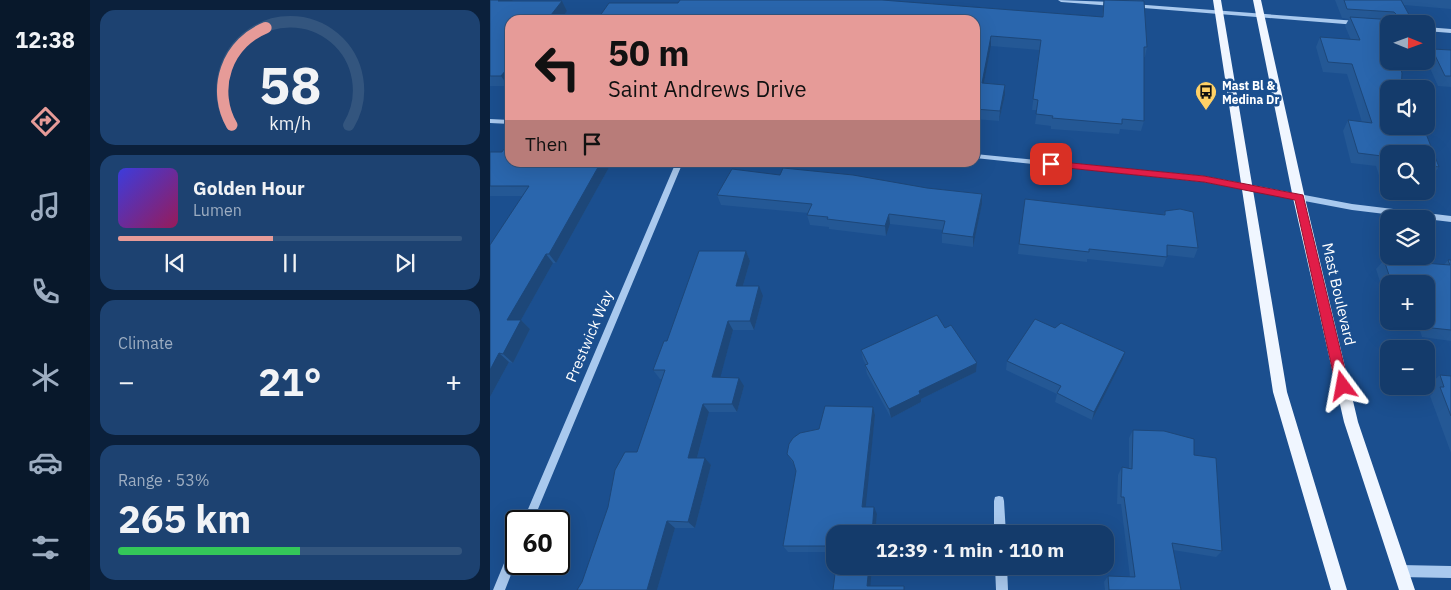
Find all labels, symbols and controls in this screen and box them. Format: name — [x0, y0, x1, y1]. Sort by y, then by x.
north arrow — [1380, 15, 1435, 70]
map controls — [1380, 15, 1435, 395]
text: 12:38 — [15, 25, 75, 54]
text: 50 m — [608, 30, 690, 76]
icon: left — [525, 35, 590, 100]
text: 58 — [259, 51, 321, 118]
text: Saint Andrews Drive — [608, 74, 807, 103]
place label: Mast Bl & Medina Dr — [1222, 78, 1279, 107]
bus stop icon: Mast Bl & Medina Dr — [1194, 80, 1218, 111]
button: sound — [1380, 80, 1435, 135]
icon: directions — [28, 104, 63, 139]
text: km/h — [269, 112, 311, 135]
icon: arrive — [578, 130, 606, 158]
text: Then — [525, 132, 568, 156]
pin — [1030, 143, 1072, 185]
button: search — [1380, 145, 1435, 200]
icon: arrive — [1037, 150, 1065, 178]
text: Golden Hour — [193, 176, 305, 200]
icon: music — [28, 189, 63, 224]
text: Lumen — [193, 200, 242, 220]
button: layers — [1380, 210, 1435, 265]
street label: Mast Boulevard — [1318, 241, 1360, 347]
icon: previous — [161, 249, 189, 277]
icon: pause — [276, 249, 304, 277]
icon: next — [391, 249, 419, 277]
icon: phone — [28, 274, 63, 309]
button: + — [1380, 275, 1435, 330]
street label: Prestwick Way — [561, 287, 617, 385]
text: Climate — [118, 333, 173, 353]
button: − — [1380, 340, 1435, 395]
text: 21° — [258, 357, 322, 406]
position arrow — [1316, 359, 1368, 411]
icon: climate — [28, 360, 63, 395]
text: − — [118, 363, 135, 400]
text: + — [445, 363, 462, 400]
icon: car — [28, 445, 63, 480]
text: Range · 53% — [118, 470, 210, 490]
text: 265 km — [118, 494, 251, 543]
speed limit sign: 60 — [505, 510, 570, 575]
icon: filters — [28, 530, 63, 565]
text: 12:39 · 1 min · 110 m — [876, 538, 1064, 562]

